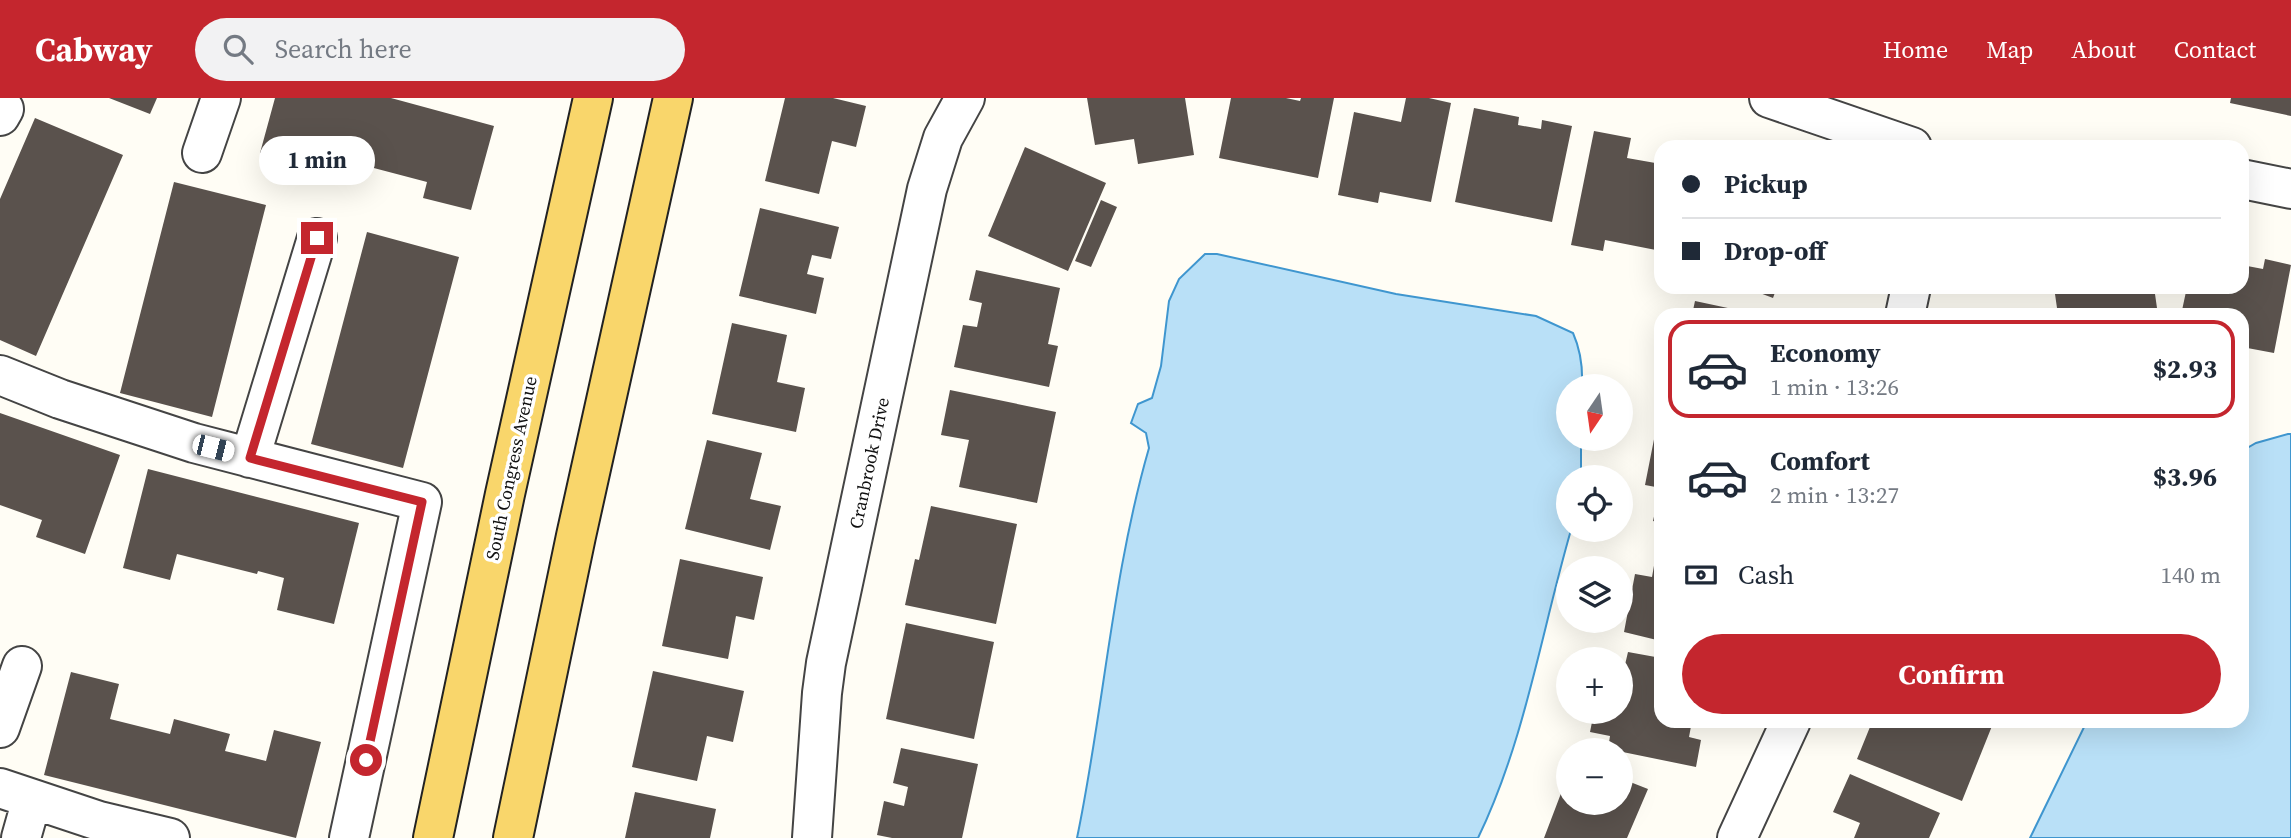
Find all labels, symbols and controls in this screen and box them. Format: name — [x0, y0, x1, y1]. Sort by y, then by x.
search box — [195, 18, 685, 81]
text: Cabway — [35, 27, 153, 72]
icon: search — [219, 30, 257, 68]
text: Search here — [275, 31, 412, 67]
text: Home — [1883, 33, 1948, 66]
text: Map — [1986, 33, 2033, 66]
text: About — [2071, 33, 2136, 66]
text: Contact — [2174, 33, 2256, 66]
callout: 1 min — [259, 136, 375, 186]
text: 1 min — [287, 144, 347, 176]
text: Pickup — [1724, 166, 1808, 202]
route end — [301, 222, 333, 254]
text: Drop-off — [1724, 233, 1826, 269]
text: Economy — [1770, 335, 1881, 371]
icon: car — [1686, 338, 1749, 401]
text: $2.93 — [2153, 351, 2217, 387]
text: 1 min · 13:26 — [1770, 371, 1899, 403]
street label: South Congress Avenue — [479, 374, 543, 562]
north arrow — [1556, 374, 1633, 452]
map controls — [1556, 374, 1633, 815]
street label: Cranbrook Drive — [843, 395, 895, 531]
car — [191, 433, 236, 463]
text: Comfort — [1770, 443, 1870, 479]
icon: car — [1686, 446, 1749, 509]
text: $3.96 — [2153, 459, 2217, 495]
button: locate — [1556, 465, 1633, 542]
text: 2 min · 13:27 — [1770, 479, 1899, 511]
button: layers — [1556, 556, 1633, 633]
icon: cash — [1682, 556, 1720, 594]
text: Cash — [1738, 557, 1794, 593]
text: 140 m — [2160, 559, 2221, 591]
button: Confirm — [1682, 634, 2221, 714]
button: + — [1556, 647, 1633, 724]
button: − — [1556, 738, 1633, 815]
route start — [350, 744, 382, 776]

